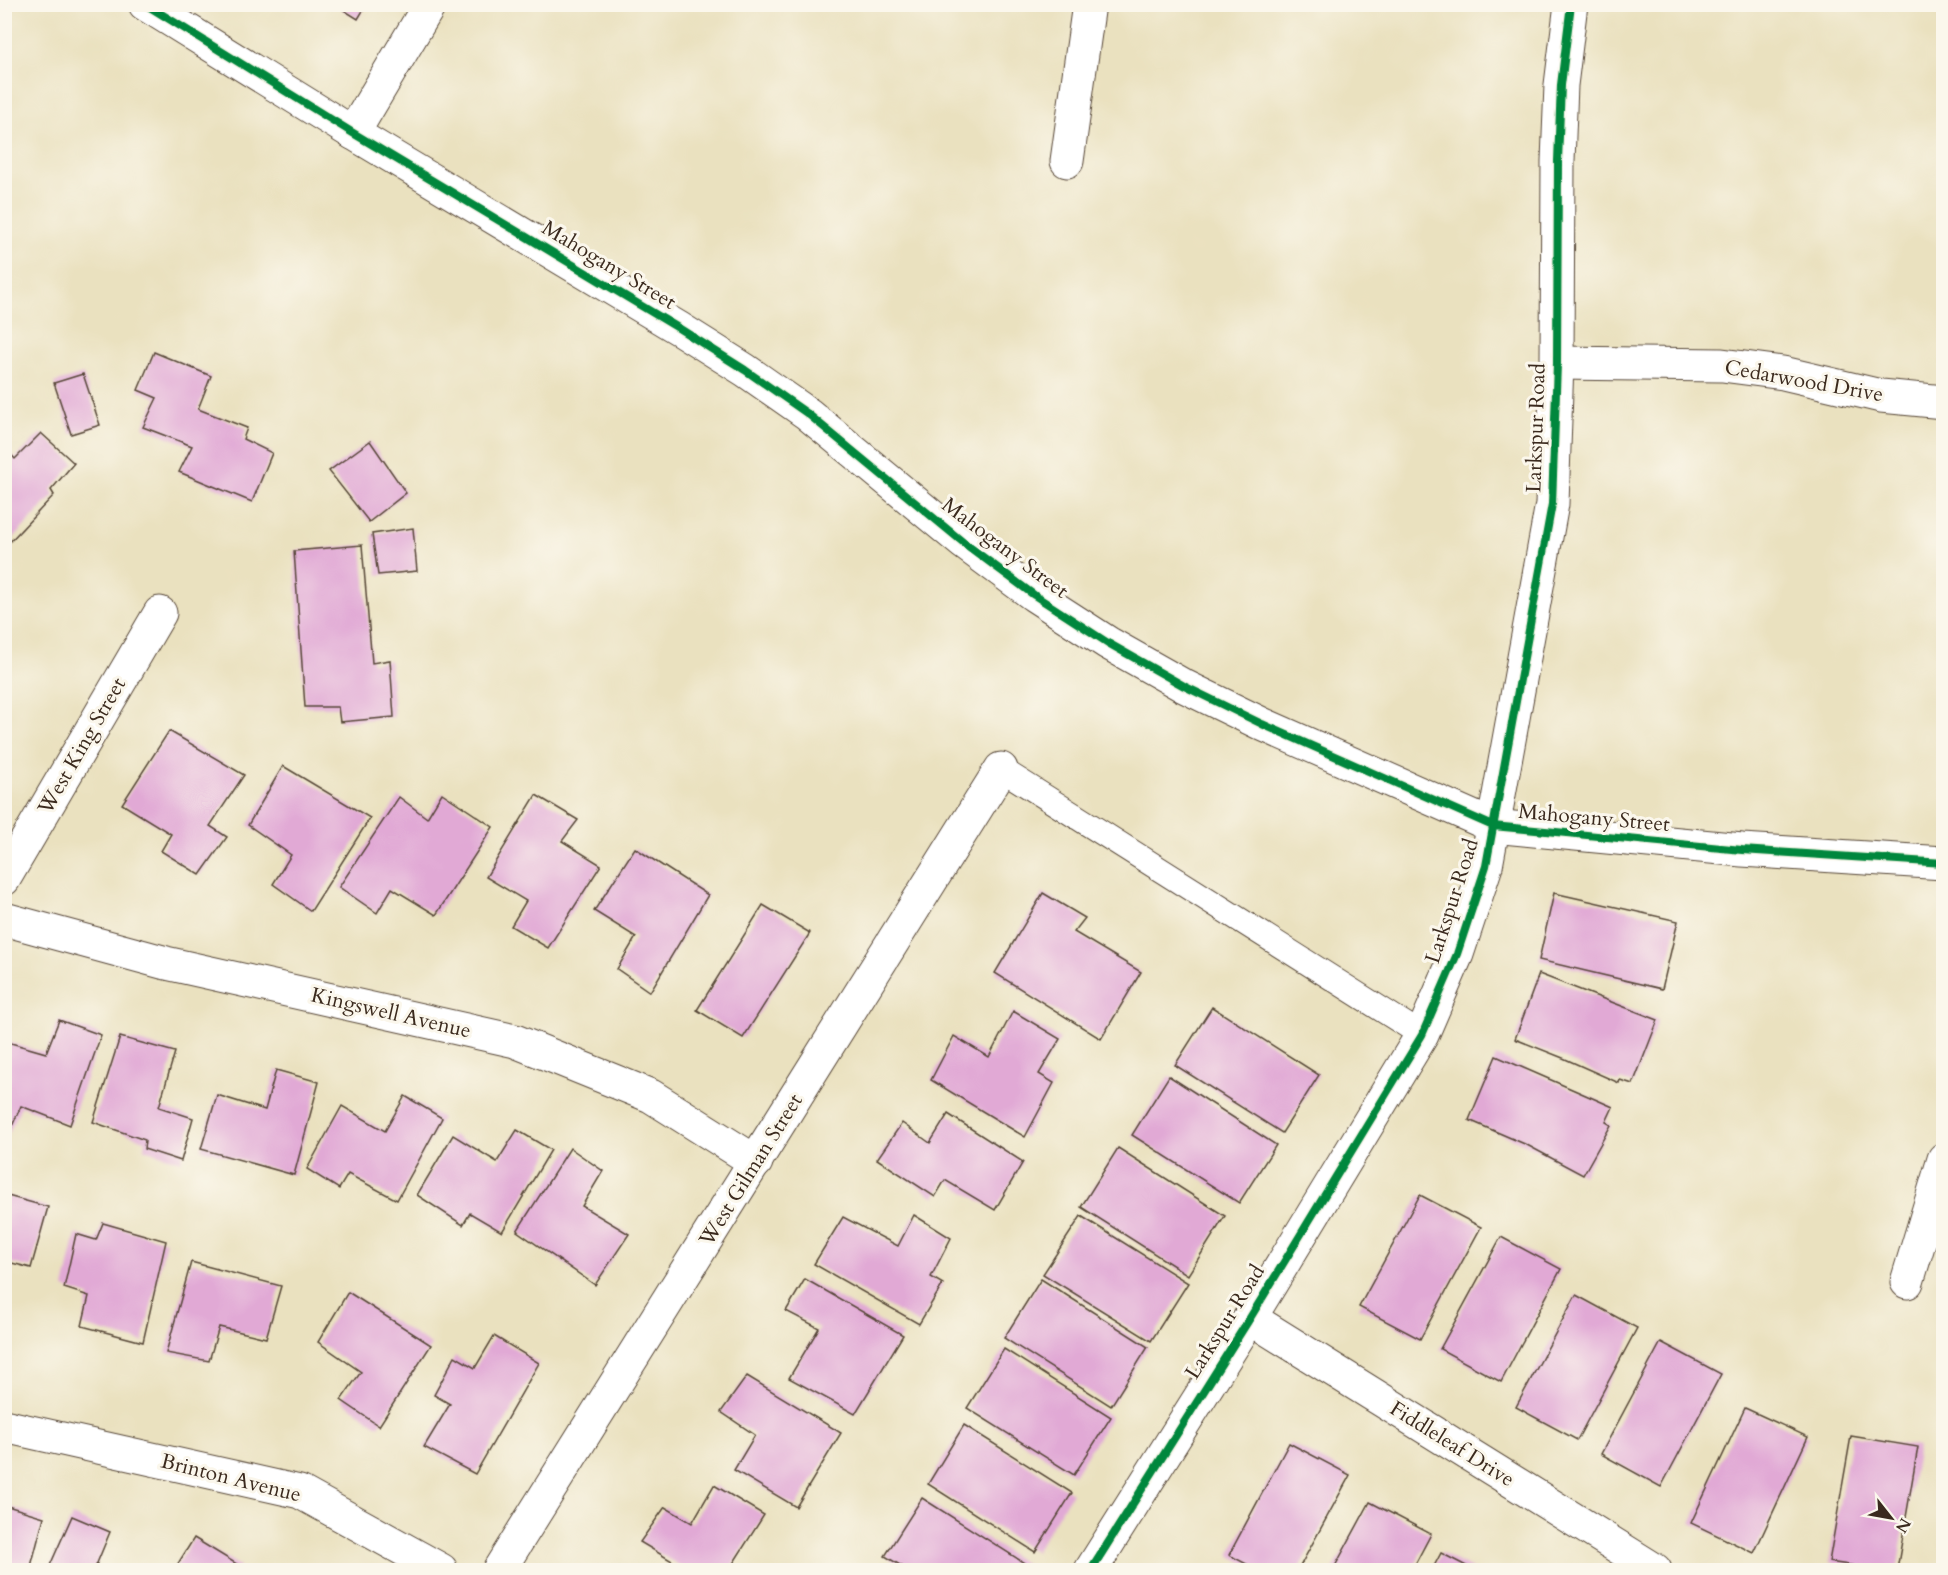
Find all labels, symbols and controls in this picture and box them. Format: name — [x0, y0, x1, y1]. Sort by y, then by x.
street label: Mahogany Street — [536, 213, 682, 317]
street label: Cedarwood Drive — [1722, 353, 1886, 409]
street label: Larkspur Road — [1519, 363, 1553, 493]
street label: Mahogany Street — [936, 491, 1075, 605]
street label: West King Street — [31, 672, 133, 821]
street label: Mahogany Street — [1517, 797, 1671, 839]
street label: Larkspur Road — [1418, 835, 1486, 967]
street label: Kingswell Avenue — [308, 981, 474, 1045]
street label: West Gilman Street — [692, 1088, 810, 1253]
street label: Larkspur Road — [1178, 1259, 1272, 1385]
street label: Fiddleleaf Drive — [1384, 1394, 1520, 1494]
street label: Brinton Avenue — [158, 1447, 304, 1509]
north arrow — [1861, 1488, 1921, 1548]
text: N — [1890, 1514, 1916, 1537]

